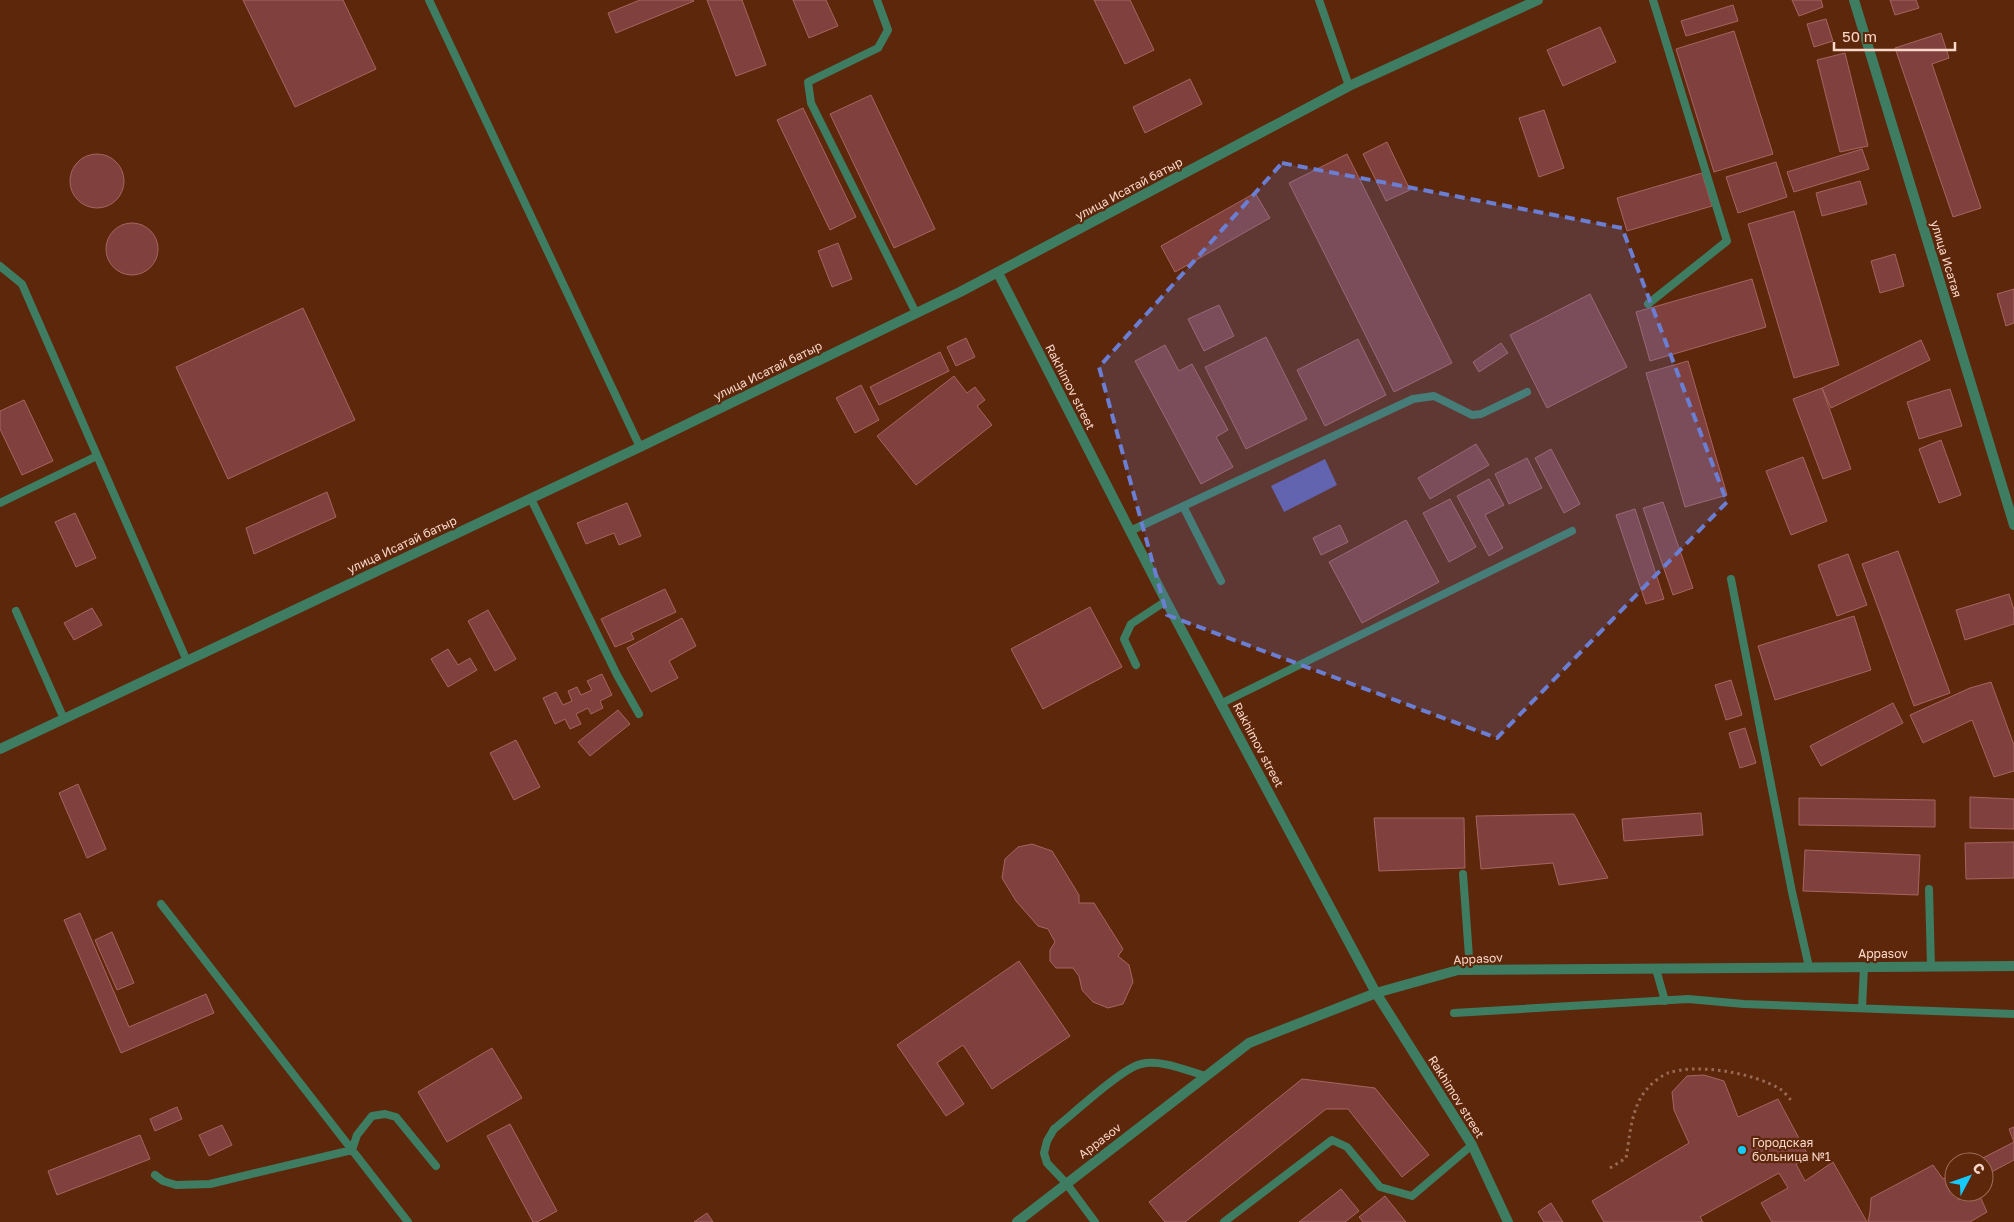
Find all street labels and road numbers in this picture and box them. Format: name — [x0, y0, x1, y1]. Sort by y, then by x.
street label: улица Исатай батыр — [1073, 154, 1185, 223]
street label: улица Исатая — [1928, 219, 1965, 299]
street label: улица Исатай батыр — [711, 338, 825, 403]
street label: Rakhimov street — [1042, 342, 1099, 432]
street label: улица Исатай батыр — [345, 513, 459, 576]
street label: Rakhimov street — [1230, 700, 1287, 790]
street label: Appasov — [1858, 946, 1908, 961]
street label: Appasov — [1453, 950, 1503, 967]
street label: Rakhimov street — [1425, 1053, 1488, 1141]
street label: Appasov — [1075, 1120, 1124, 1162]

